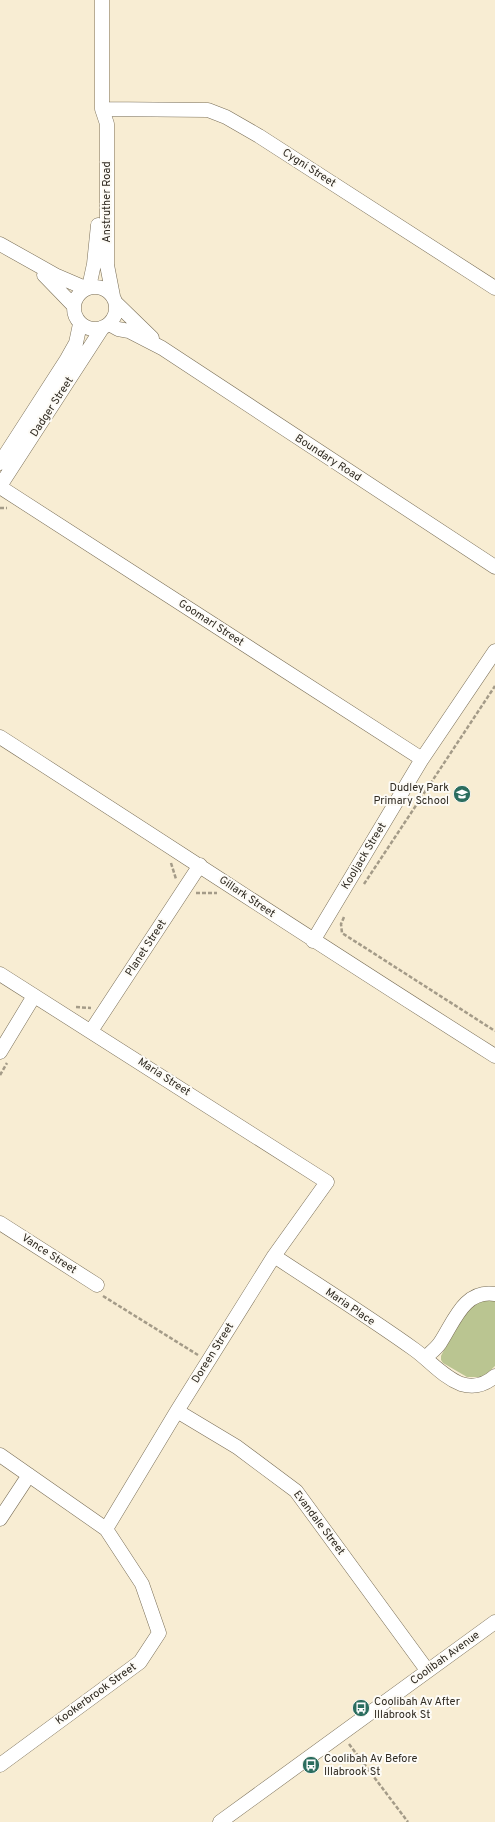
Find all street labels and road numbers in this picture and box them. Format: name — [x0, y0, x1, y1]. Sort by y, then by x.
street label: Cygni Street — [280, 146, 338, 190]
street label: Anstruther Road — [100, 161, 114, 243]
street label: Dadger Street — [27, 374, 77, 440]
street label: Boundary Road — [292, 431, 364, 485]
street label: Goomarl Street — [176, 597, 246, 649]
street label: Kooljack Street — [339, 820, 389, 892]
street label: Gillark Street — [216, 873, 278, 921]
street label: Planet Street — [122, 917, 170, 979]
street label: Maria Street — [135, 1055, 193, 1099]
street label: Vance Street — [19, 1231, 79, 1277]
street label: Maria Place — [322, 1285, 378, 1329]
street label: Doreen Street — [189, 1320, 237, 1386]
street label: Evandale Street — [290, 1488, 348, 1558]
street label: Coolibah Avenue — [407, 1628, 483, 1688]
street label: Kookerbrook Street — [53, 1660, 139, 1728]

